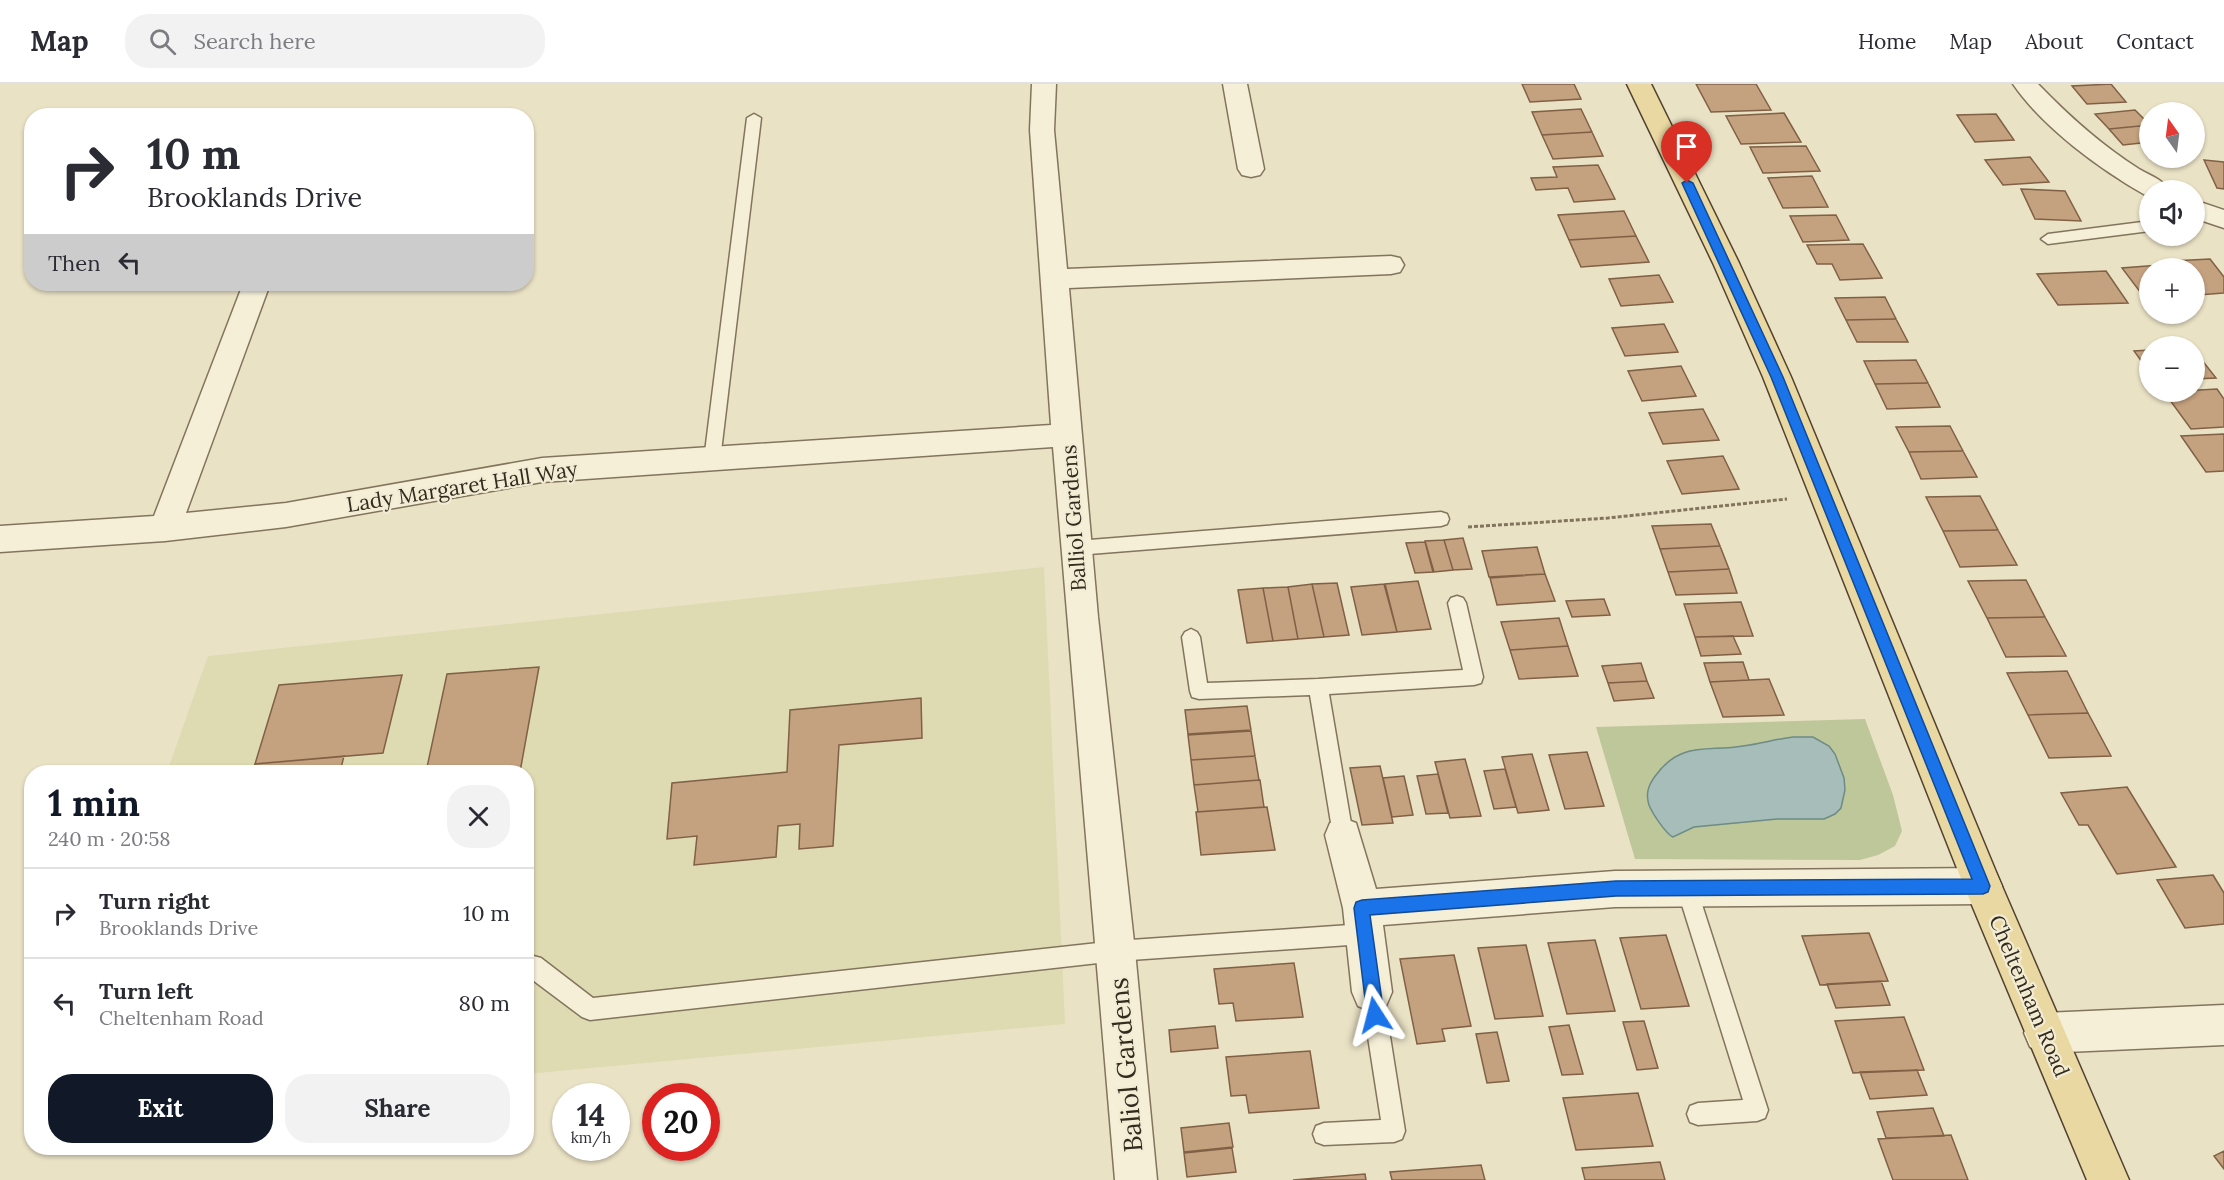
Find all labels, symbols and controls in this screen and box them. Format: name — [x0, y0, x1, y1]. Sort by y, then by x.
search box — [125, 14, 545, 68]
text: Map — [30, 23, 89, 59]
icon: search — [146, 25, 179, 58]
text: Search here — [194, 27, 316, 55]
text: Home — [1858, 28, 1916, 55]
text: Map — [1949, 28, 1992, 55]
text: About — [2025, 28, 2083, 55]
text: Contact — [2116, 28, 2194, 55]
north arrow — [2139, 102, 2205, 168]
map controls — [2139, 102, 2205, 402]
pin — [1661, 121, 1712, 183]
text: 10 m — [147, 127, 240, 181]
icon: arrive — [1670, 130, 1703, 163]
icon: right — [48, 132, 126, 210]
text: Brooklands Drive — [147, 180, 362, 214]
button: sound — [2139, 180, 2205, 246]
icon: left — [113, 246, 146, 279]
text: Then — [48, 249, 101, 277]
button: + — [2139, 258, 2205, 324]
button: − — [2139, 336, 2205, 402]
street label: Balliol Gardens — [1055, 444, 1092, 592]
street label: Lady Margaret Hall Way — [344, 455, 579, 518]
text: 1 min — [48, 780, 140, 826]
button: close — [447, 785, 510, 848]
text: 240 m · 20:58 — [48, 826, 171, 851]
text: Turn right — [99, 887, 210, 915]
icon: right — [48, 897, 81, 930]
text: 10 m — [463, 899, 510, 927]
street label: Cheltenham Road — [1983, 911, 2076, 1081]
text: Brooklands Drive — [99, 915, 258, 940]
text: Turn left — [99, 977, 193, 1005]
street label: Baliol Gardens — [1101, 977, 1150, 1154]
position arrow — [1343, 983, 1407, 1047]
icon: left — [48, 987, 81, 1020]
text: 80 m — [459, 989, 510, 1017]
text: Cheltenham Road — [99, 1005, 264, 1030]
button: Exit — [48, 1074, 273, 1143]
button: Share — [285, 1074, 510, 1143]
speed limit sign: 20 — [642, 1083, 720, 1161]
text: 14 — [577, 1096, 605, 1134]
text: km/h — [571, 1128, 611, 1147]

